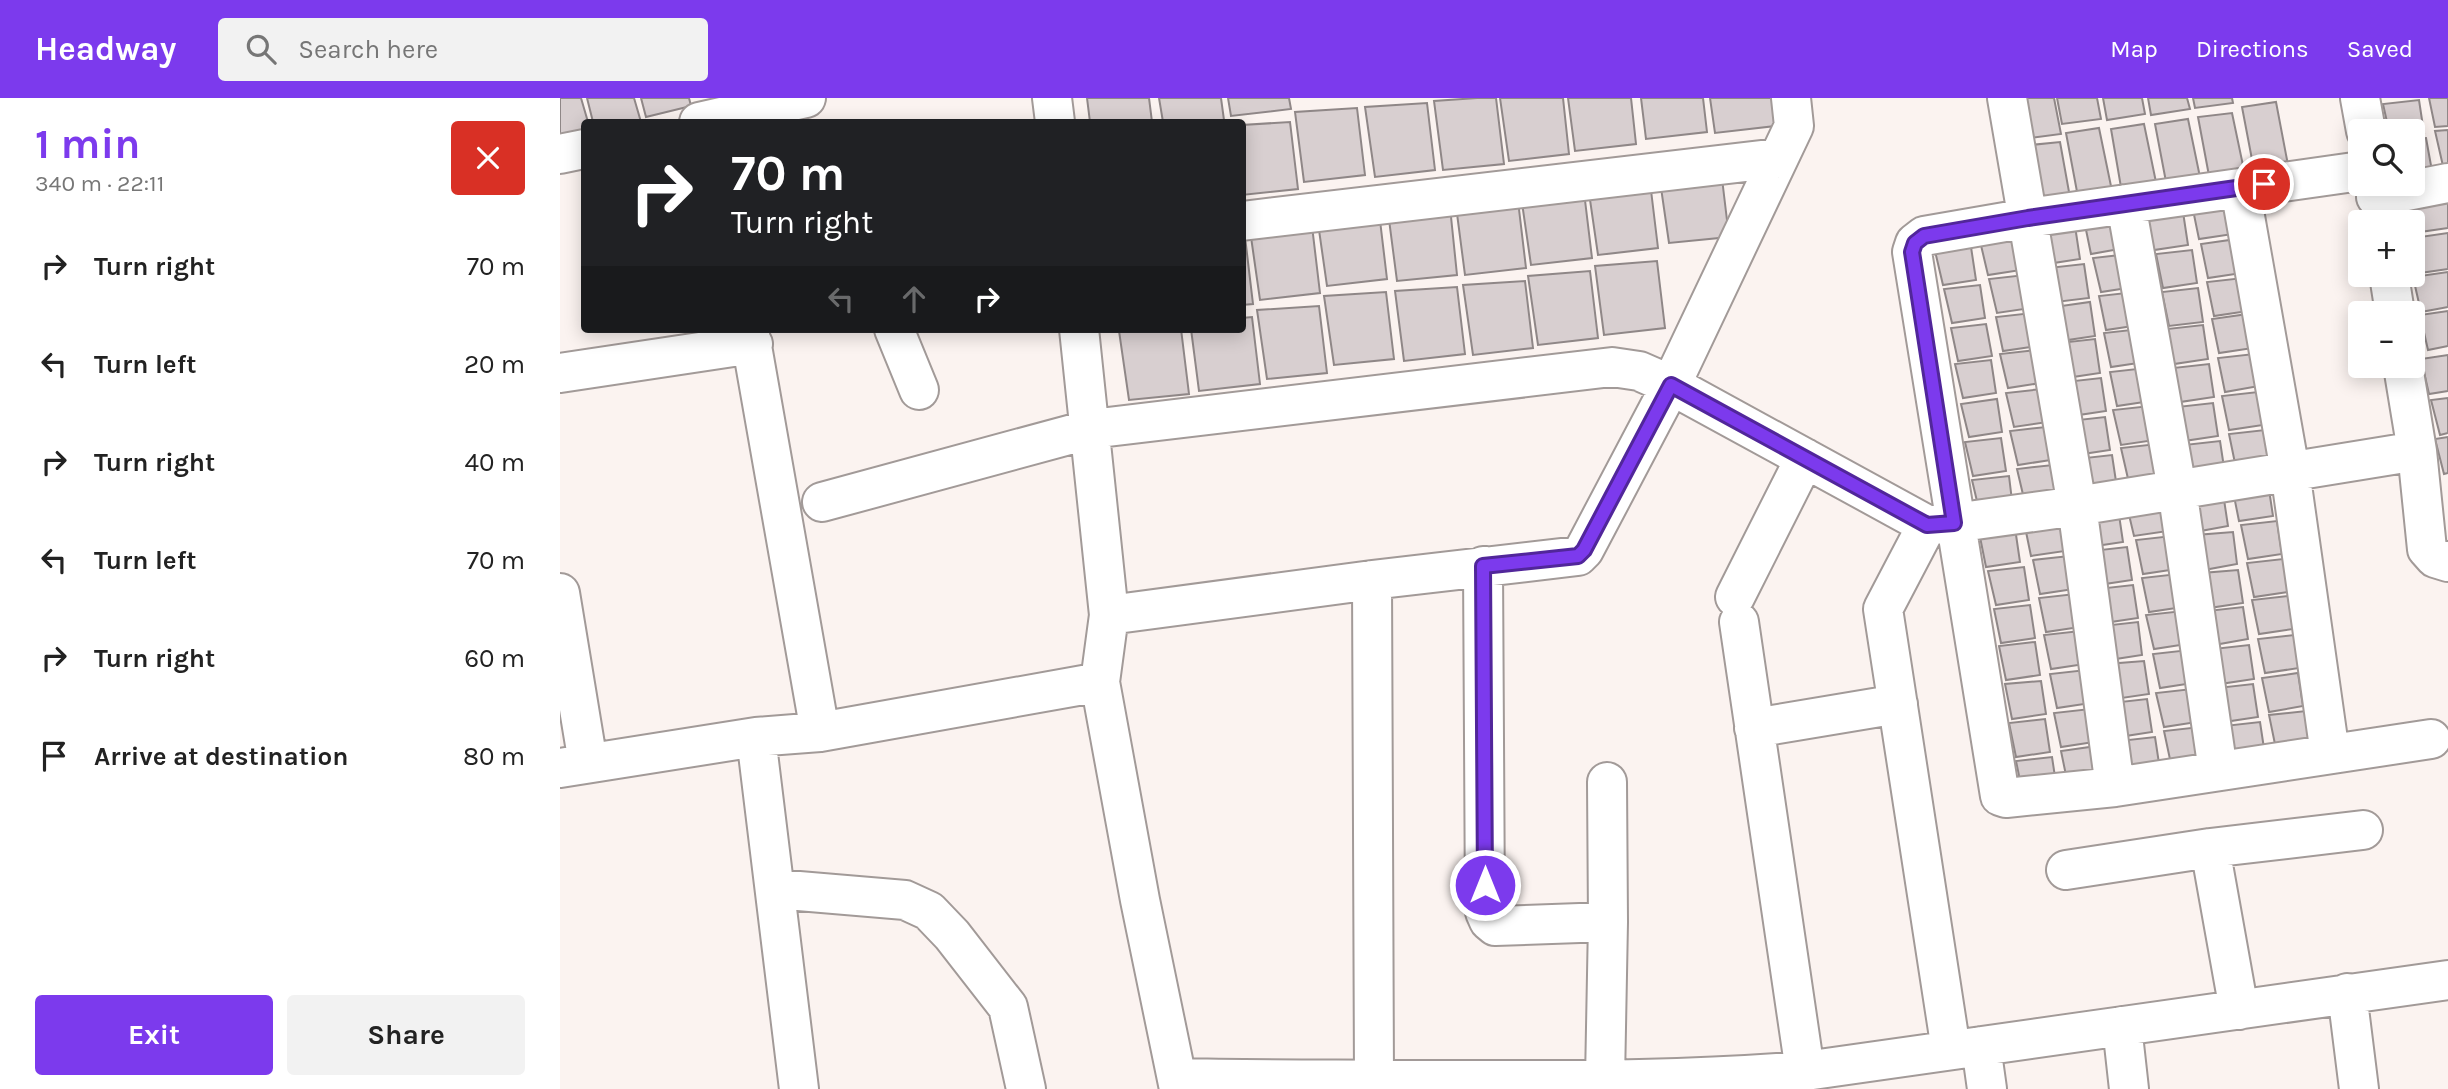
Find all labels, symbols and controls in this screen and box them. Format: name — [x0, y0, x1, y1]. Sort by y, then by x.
search box — [218, 18, 708, 81]
text: Headway — [35, 30, 176, 68]
icon: search — [242, 30, 280, 68]
text: Search here — [298, 34, 438, 65]
text: Map — [2110, 35, 2158, 63]
text: Directions — [2196, 35, 2309, 63]
text: Saved — [2347, 35, 2413, 63]
text: 1 min — [35, 119, 140, 169]
map controls — [2348, 119, 2425, 378]
button: search — [2348, 119, 2425, 196]
button: close — [451, 121, 525, 195]
text: 70 m — [731, 145, 845, 202]
icon: right — [616, 147, 707, 238]
pin — [2234, 154, 2294, 214]
icon: arrive — [2245, 165, 2283, 203]
text: 340 m · 22:11 — [35, 170, 164, 197]
text: Turn right — [731, 204, 873, 241]
button: + — [2348, 210, 2425, 287]
icon: right — [35, 247, 73, 285]
text: Turn right — [94, 251, 215, 282]
text: 70 m — [467, 251, 525, 282]
icon: left — [822, 280, 860, 318]
icon: ahead — [895, 280, 933, 318]
icon: right — [968, 280, 1006, 318]
button: − — [2348, 301, 2425, 378]
icon: left — [35, 345, 73, 383]
text: Turn left — [94, 349, 196, 380]
text: 20 m — [464, 349, 525, 380]
icon: right — [35, 443, 73, 481]
text: Turn right — [94, 447, 215, 478]
text: 40 m — [465, 447, 525, 478]
icon: left — [35, 541, 73, 579]
text: Turn left — [94, 545, 196, 576]
text: 70 m — [467, 545, 525, 576]
icon: right — [35, 639, 73, 677]
text: Turn right — [94, 643, 215, 674]
text: 60 m — [464, 643, 525, 674]
icon: arrive — [35, 737, 73, 775]
text: Arrive at destination — [94, 741, 348, 772]
text: 80 m — [463, 741, 525, 772]
position arrow — [1448, 848, 1522, 922]
button: Exit — [35, 995, 273, 1075]
button: Share — [287, 995, 525, 1075]

